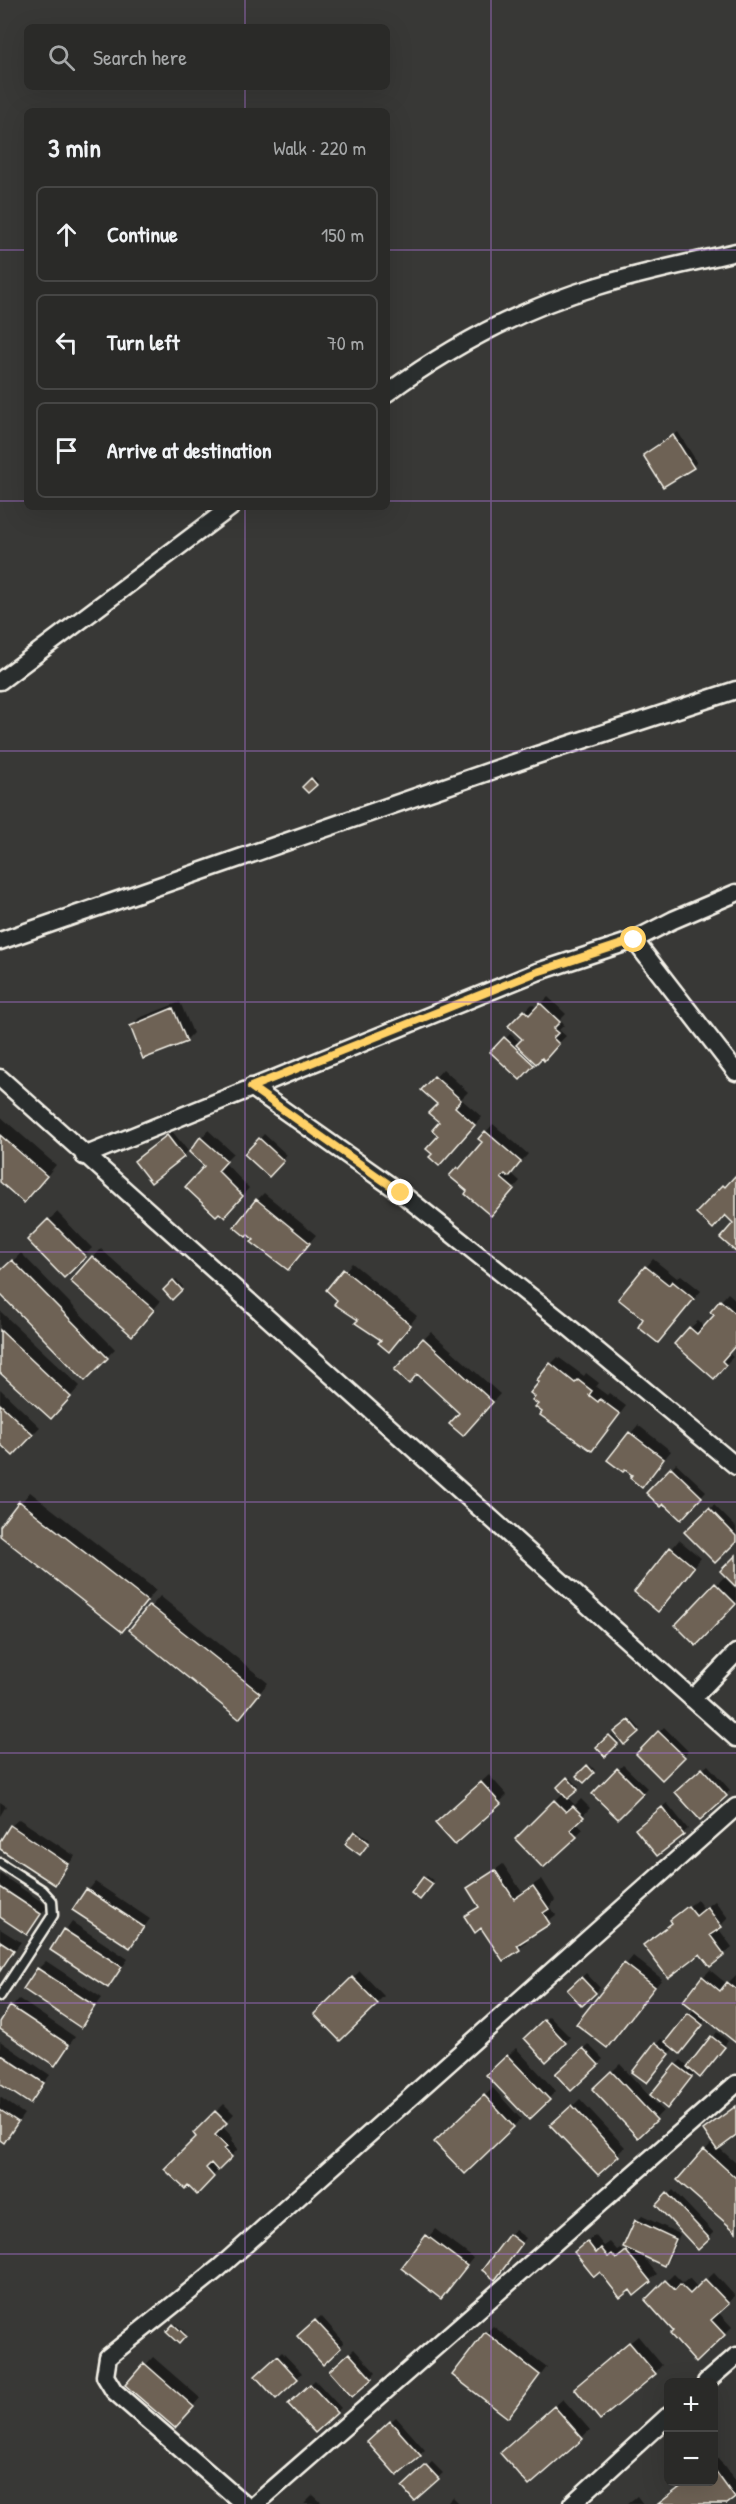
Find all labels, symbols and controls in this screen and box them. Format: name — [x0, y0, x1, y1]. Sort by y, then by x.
search box — [24, 24, 390, 90]
icon: search — [45, 41, 78, 74]
text: Search here — [93, 42, 187, 72]
text: 3 min — [48, 130, 101, 165]
text: Walk · 220 m — [273, 134, 366, 161]
icon: ahead — [50, 218, 83, 251]
text: Continue — [107, 219, 178, 249]
text: 150 m — [321, 221, 364, 248]
icon: left — [50, 326, 83, 359]
text: Turn left — [107, 327, 180, 357]
text: 70 m — [327, 329, 364, 356]
icon: arrive — [50, 434, 83, 467]
text: Arrive at destination — [107, 435, 272, 465]
route start — [620, 926, 646, 952]
route end — [387, 1179, 413, 1205]
map controls — [664, 2378, 718, 2486]
button: + — [664, 2378, 718, 2432]
button: − — [664, 2432, 718, 2486]

